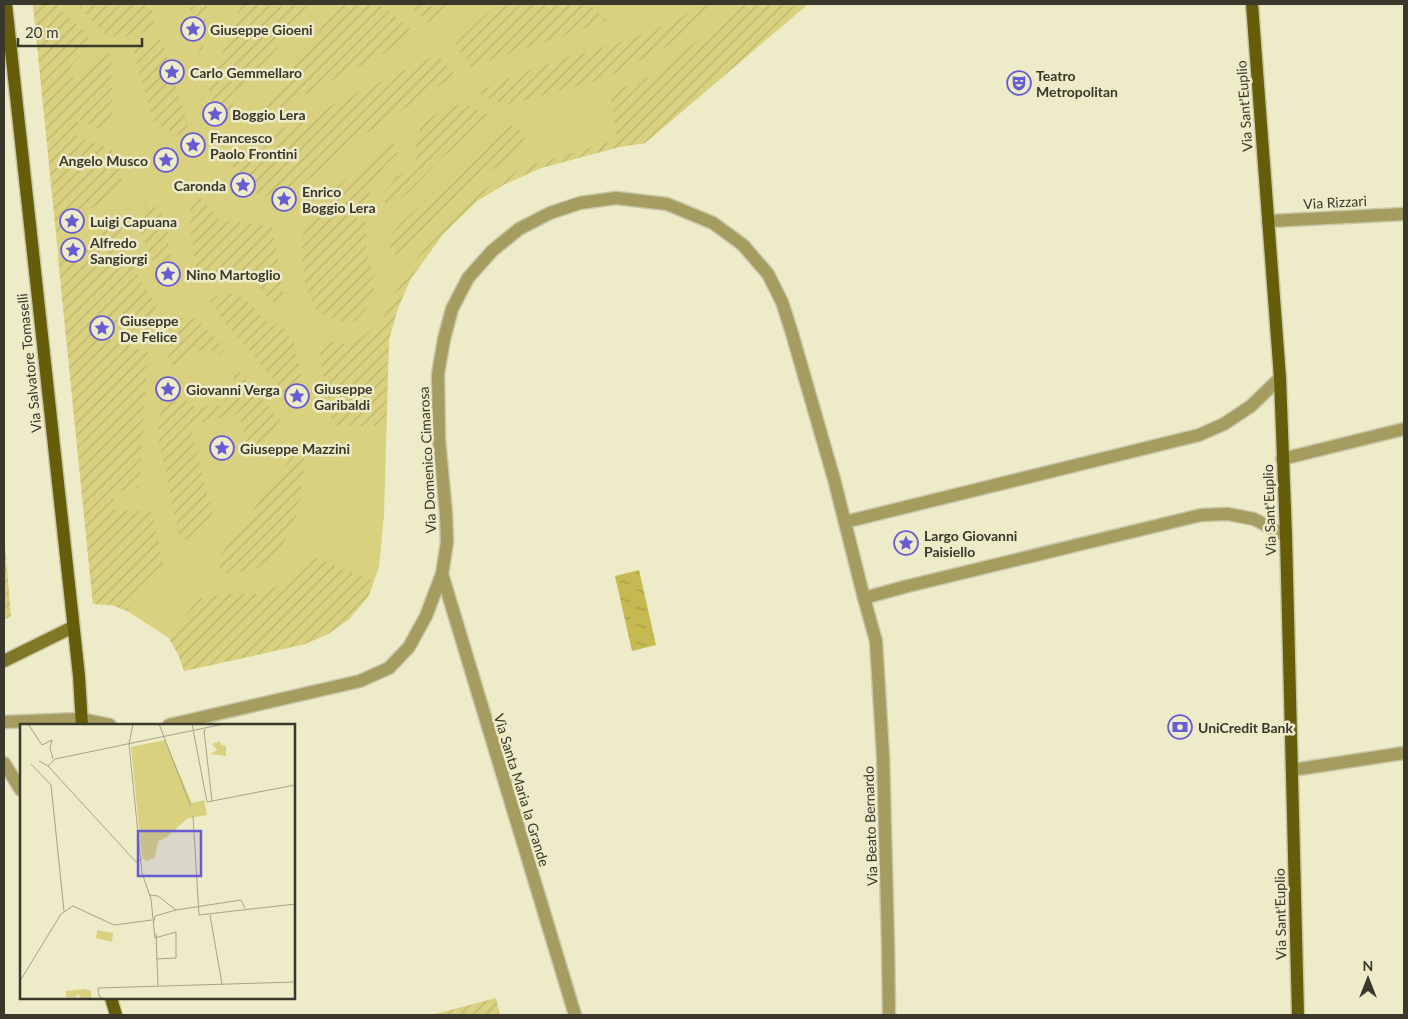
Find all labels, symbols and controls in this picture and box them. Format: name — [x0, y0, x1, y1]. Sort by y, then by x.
scale bar — [18, 15, 141, 47]
place icon: Giuseppe Gioeni — [180, 16, 206, 42]
place label: Giuseppe Gioeni — [210, 21, 313, 38]
text: 20 m — [25, 23, 59, 41]
place icon: Carlo Gemmellaro — [159, 59, 185, 85]
street label: Via Sant'Euplio — [1232, 60, 1256, 152]
place label: Carlo Gemmellaro — [190, 64, 302, 81]
place label: Teatro Metropolitan — [1036, 67, 1118, 100]
theatre icon: Teatro Metropolitan — [1006, 70, 1032, 96]
place icon: Boggio Lera — [202, 101, 228, 127]
place label: Boggio Lera — [232, 106, 306, 123]
place label: Francesco Paolo Frontini — [210, 129, 297, 162]
place icon: Francesco Paolo Frontini — [180, 132, 206, 158]
place icon: Angelo Musco — [153, 147, 179, 173]
place label: Angelo Musco — [58, 152, 148, 169]
place icon: Caronda — [230, 172, 256, 198]
place label: Caronda — [174, 177, 226, 194]
place label: Enrico Boggio Lera — [302, 183, 376, 216]
place icon: Enrico Boggio Lera — [271, 186, 297, 212]
street label: Via Rizzari — [1303, 192, 1367, 212]
place icon: Luigi Capuana — [59, 208, 85, 234]
place label: Luigi Capuana — [90, 213, 177, 230]
place label: Alfredo Sangiorgi — [89, 234, 148, 267]
place icon: Alfredo Sangiorgi — [60, 237, 86, 263]
place icon: Nino Martoglio — [155, 261, 181, 287]
place label: Nino Martoglio — [186, 266, 281, 283]
street label: Via Salvatore Tomaselli — [13, 293, 45, 433]
place label: Giuseppe De Felice — [120, 312, 179, 345]
place icon: Giuseppe De Felice — [89, 315, 115, 341]
place icon: Giovanni Verga — [155, 376, 181, 402]
place label: Giuseppe Garibaldi — [314, 380, 373, 413]
place label: Giovanni Verga — [186, 381, 280, 398]
place icon: Giuseppe Garibaldi — [284, 383, 310, 409]
street label: Via Domenico Cimarosa — [415, 386, 439, 534]
place icon: Giuseppe Mazzini — [209, 435, 235, 461]
place label: Giuseppe Mazzini — [240, 440, 350, 457]
street label: Via Sant'Euplio — [1259, 464, 1279, 556]
place label: Largo Giovanni Paisiello — [924, 527, 1017, 560]
place icon: Largo Giovanni Paisiello — [893, 530, 919, 556]
street label: Via Santa Maria la Grande — [491, 712, 553, 868]
bank icon: UniCredit Bank — [1167, 714, 1193, 740]
place label: UniCredit Bank — [1198, 719, 1293, 736]
inset map — [20, 724, 295, 999]
street label: Via Beato Bernardo — [859, 766, 881, 886]
street label: Via Sant'Euplio — [1271, 868, 1289, 960]
north arrow — [1343, 954, 1393, 1004]
text: N — [1363, 957, 1373, 974]

